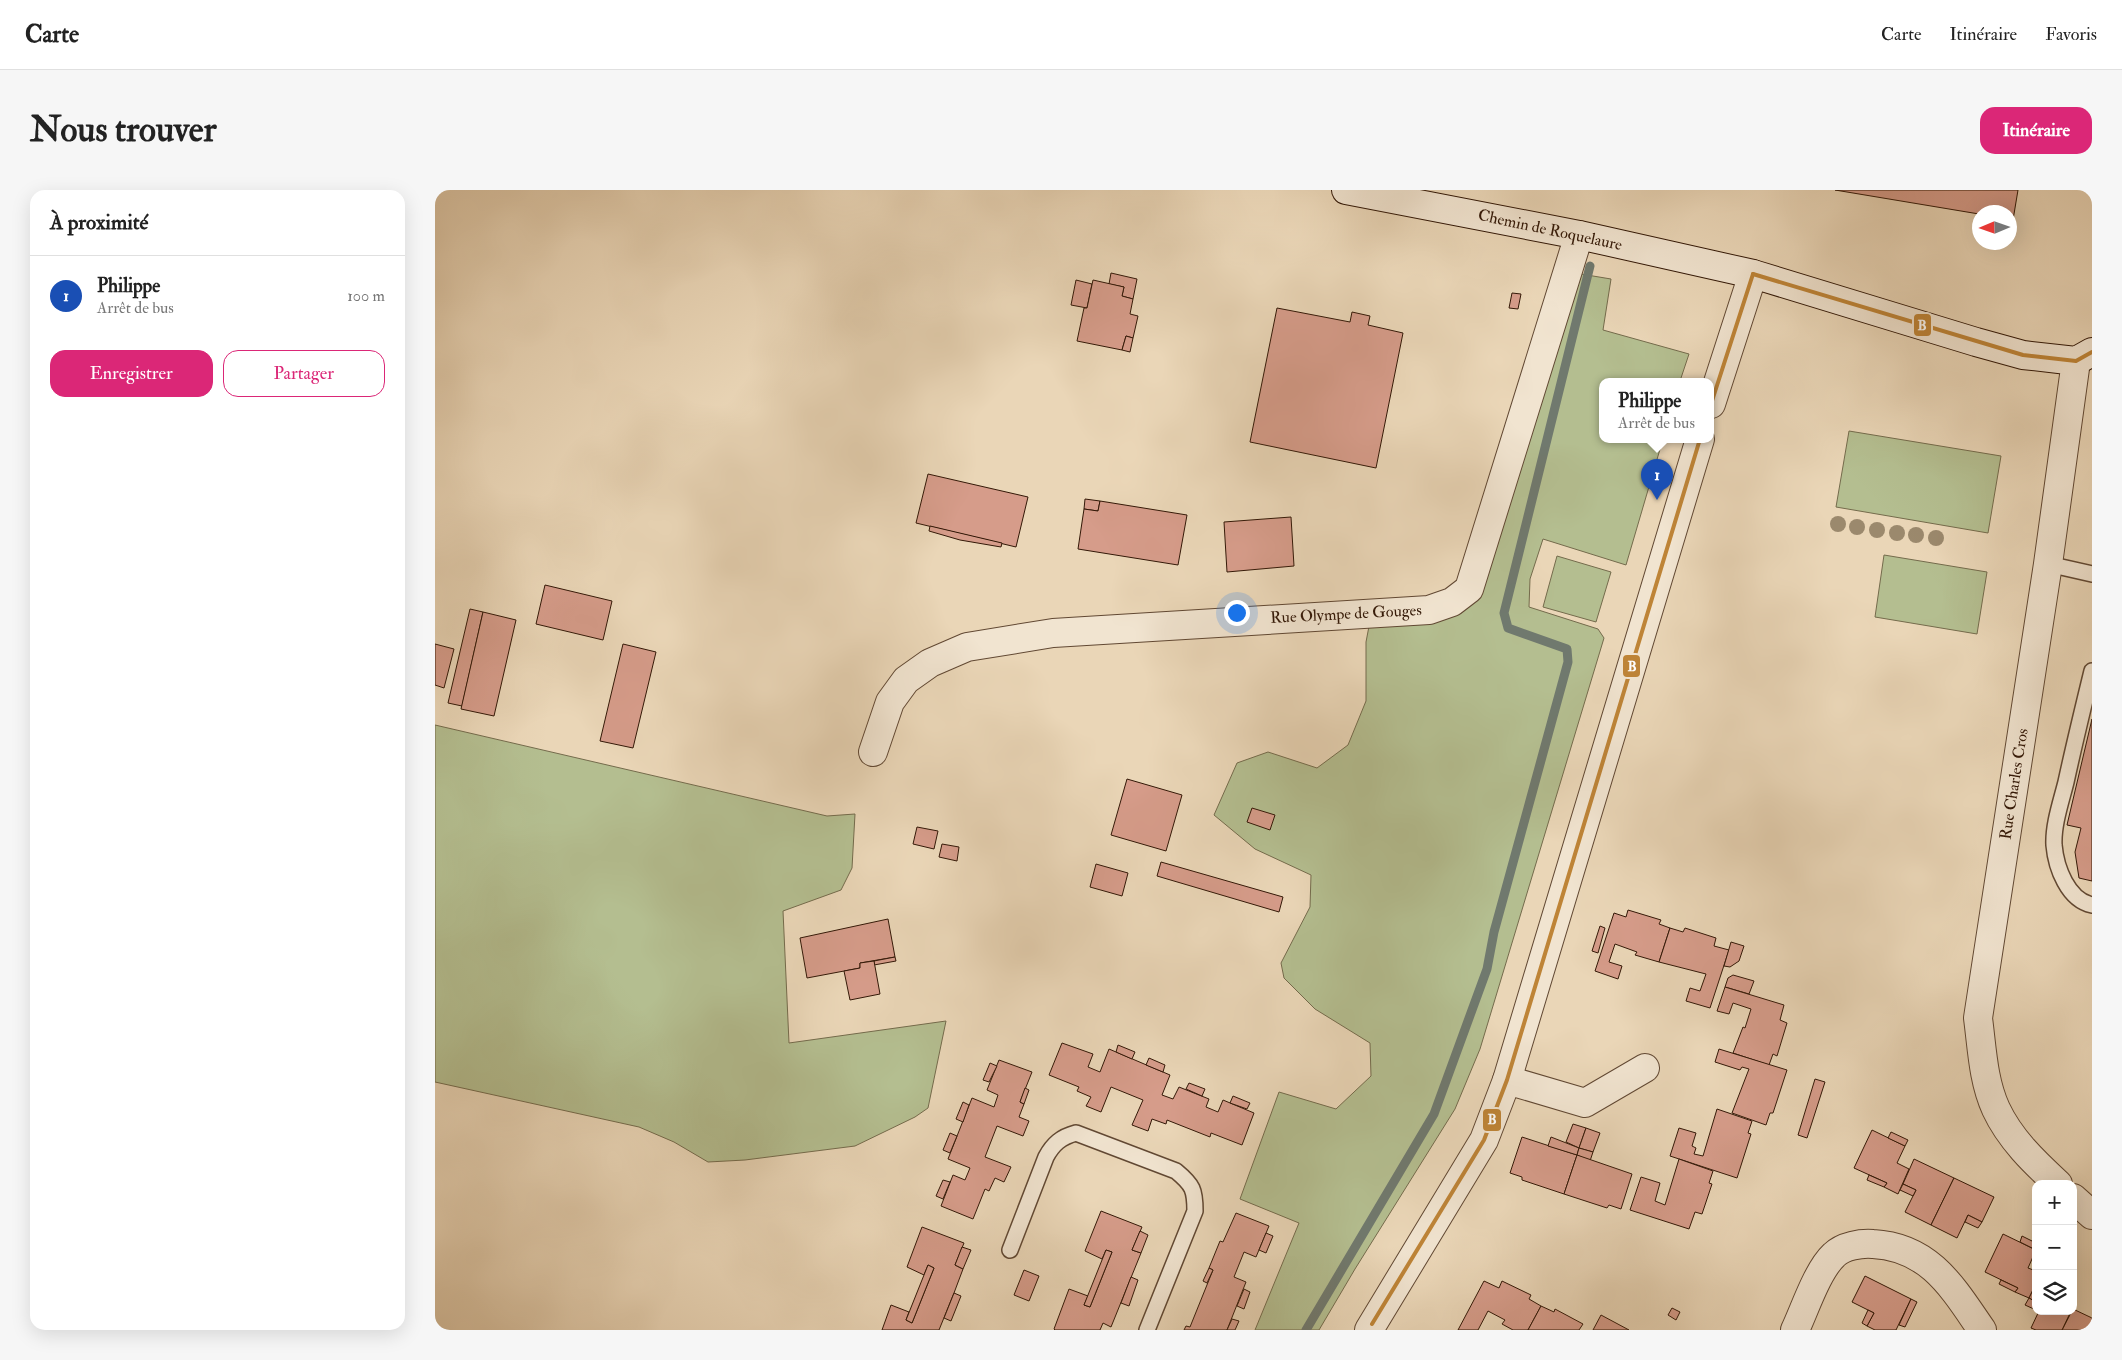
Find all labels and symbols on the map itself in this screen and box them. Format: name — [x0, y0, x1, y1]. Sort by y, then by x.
street label: Chemin de Roquelaure — [1476, 205, 1624, 255]
north arrow — [1972, 205, 2017, 250]
line badge: B — [1913, 313, 1932, 337]
text: B — [1917, 317, 1927, 334]
pin: 1 — [1641, 459, 1673, 500]
your location — [1224, 600, 1250, 626]
street label: Rue Olympe de Gouges — [1270, 600, 1422, 629]
line badge: B — [1622, 654, 1641, 678]
text: B — [1627, 658, 1637, 675]
street label: Rue Charles Cros — [1995, 727, 2033, 841]
line badge: B — [1482, 1108, 1502, 1132]
text: B — [1487, 1111, 1497, 1128]

